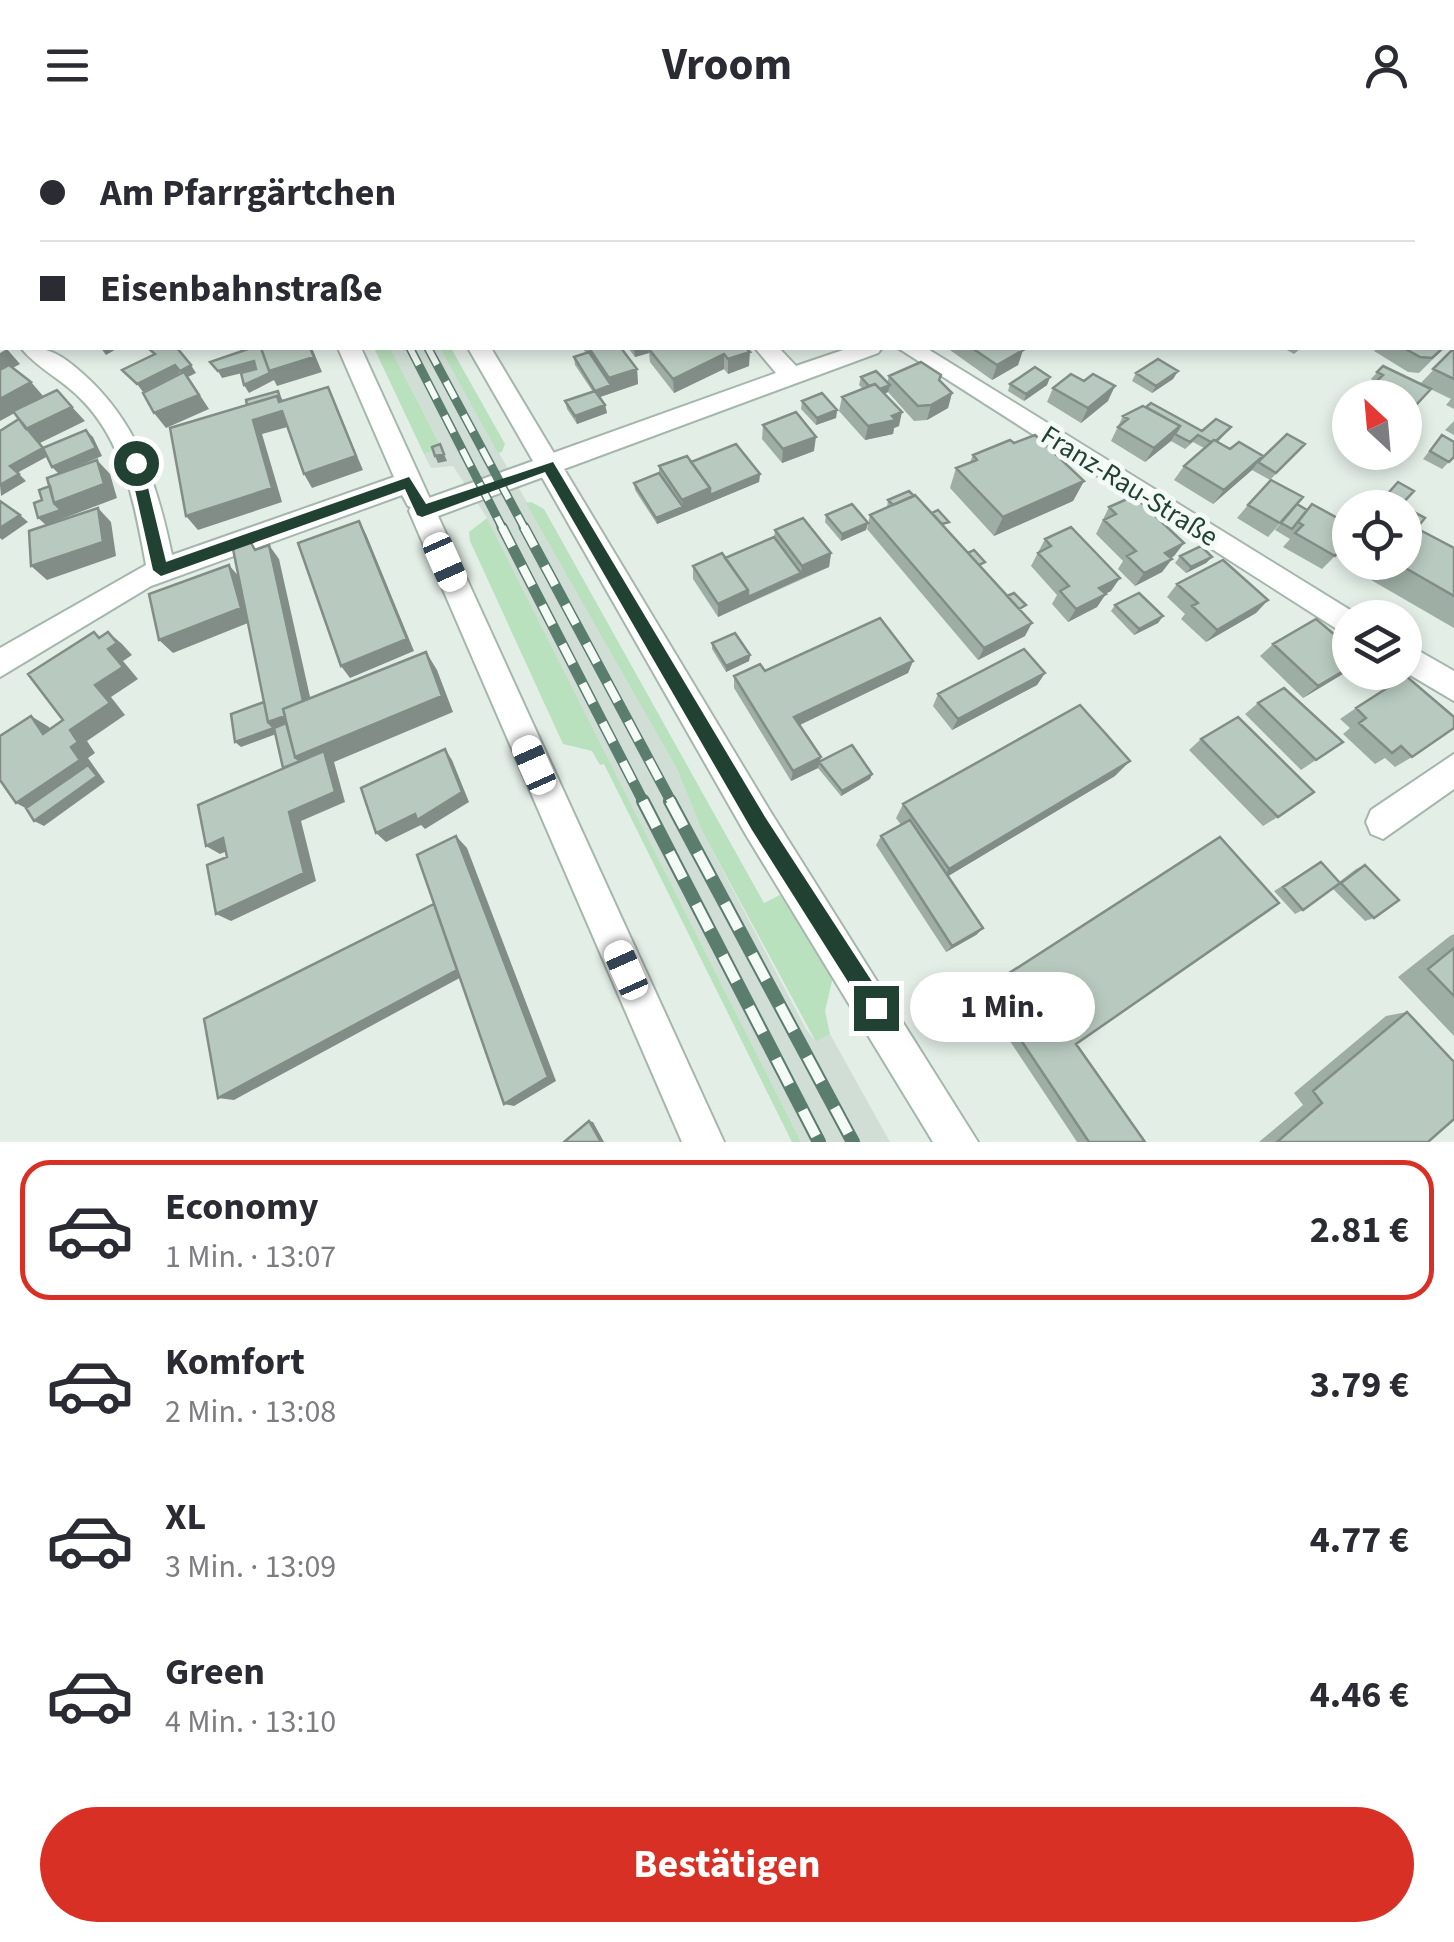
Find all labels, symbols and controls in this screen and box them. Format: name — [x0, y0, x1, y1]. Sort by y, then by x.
text: Vroom — [662, 33, 792, 97]
icon: menu — [40, 38, 95, 93]
icon: person — [1359, 38, 1414, 93]
text: Am Pfarrgärtchen — [100, 166, 396, 220]
text: Eisenbahnstraße — [100, 262, 383, 316]
north arrow — [1332, 380, 1422, 470]
map controls — [1332, 380, 1422, 690]
street label: Franz-Rau-Straße — [1033, 415, 1226, 556]
route start — [114, 441, 159, 486]
button: locate — [1332, 490, 1422, 580]
car — [419, 528, 471, 596]
button: layers — [1332, 600, 1422, 690]
car — [508, 731, 560, 799]
car — [600, 936, 652, 1004]
callout: 1 Min. — [911, 973, 1096, 1043]
text: 1 Min. — [960, 984, 1045, 1030]
route end — [854, 986, 899, 1031]
text: Economy — [165, 1180, 318, 1234]
icon: car — [45, 1185, 135, 1275]
text: 2.81 € — [1310, 1203, 1409, 1257]
text: 1 Min. · 13:07 — [165, 1234, 336, 1280]
text: Komfort — [165, 1335, 305, 1389]
icon: car — [45, 1340, 135, 1430]
text: 3.79 € — [1310, 1358, 1409, 1412]
text: 2 Min. · 13:08 — [165, 1389, 336, 1435]
text: XL — [165, 1490, 206, 1544]
icon: car — [45, 1495, 135, 1585]
text: 4.77 € — [1310, 1513, 1409, 1567]
text: 3 Min. · 13:09 — [165, 1544, 336, 1590]
text: Green — [165, 1645, 265, 1699]
icon: car — [45, 1650, 135, 1740]
text: 4.46 € — [1310, 1668, 1409, 1722]
text: 4 Min. · 13:10 — [165, 1699, 336, 1745]
button: Bestätigen — [40, 1807, 1414, 1922]

